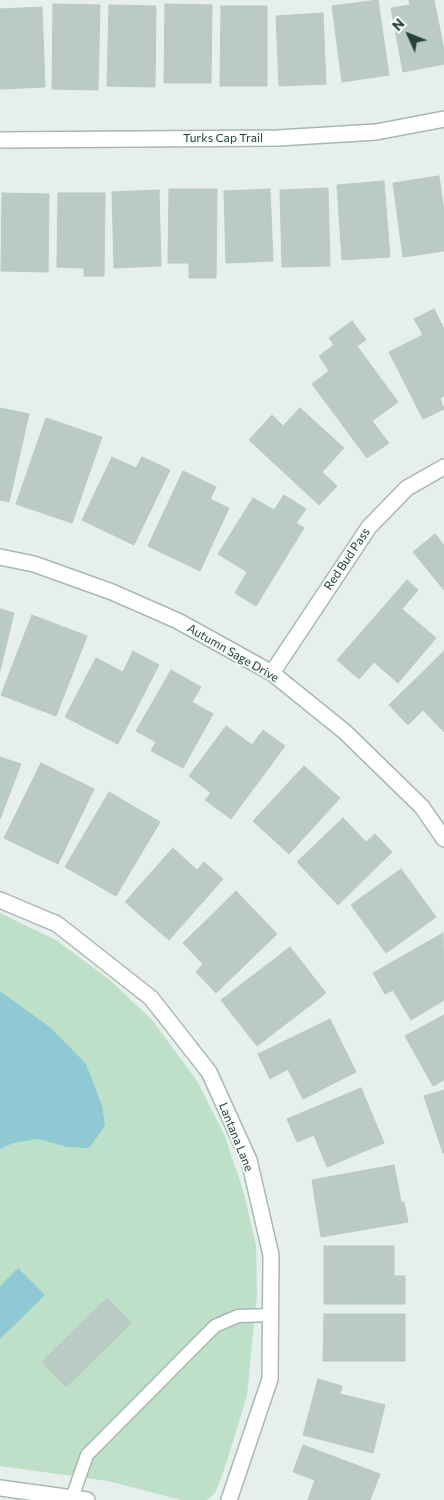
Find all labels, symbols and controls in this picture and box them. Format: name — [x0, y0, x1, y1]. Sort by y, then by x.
north arrow — [384, 10, 434, 60]
text: N — [388, 15, 408, 34]
street label: Turks Cap Trail — [183, 131, 263, 145]
street label: Red Bud Pass — [321, 525, 373, 593]
street label: Autumn Sage Drive — [185, 621, 281, 685]
street label: Lantana Lane — [216, 1100, 256, 1174]

